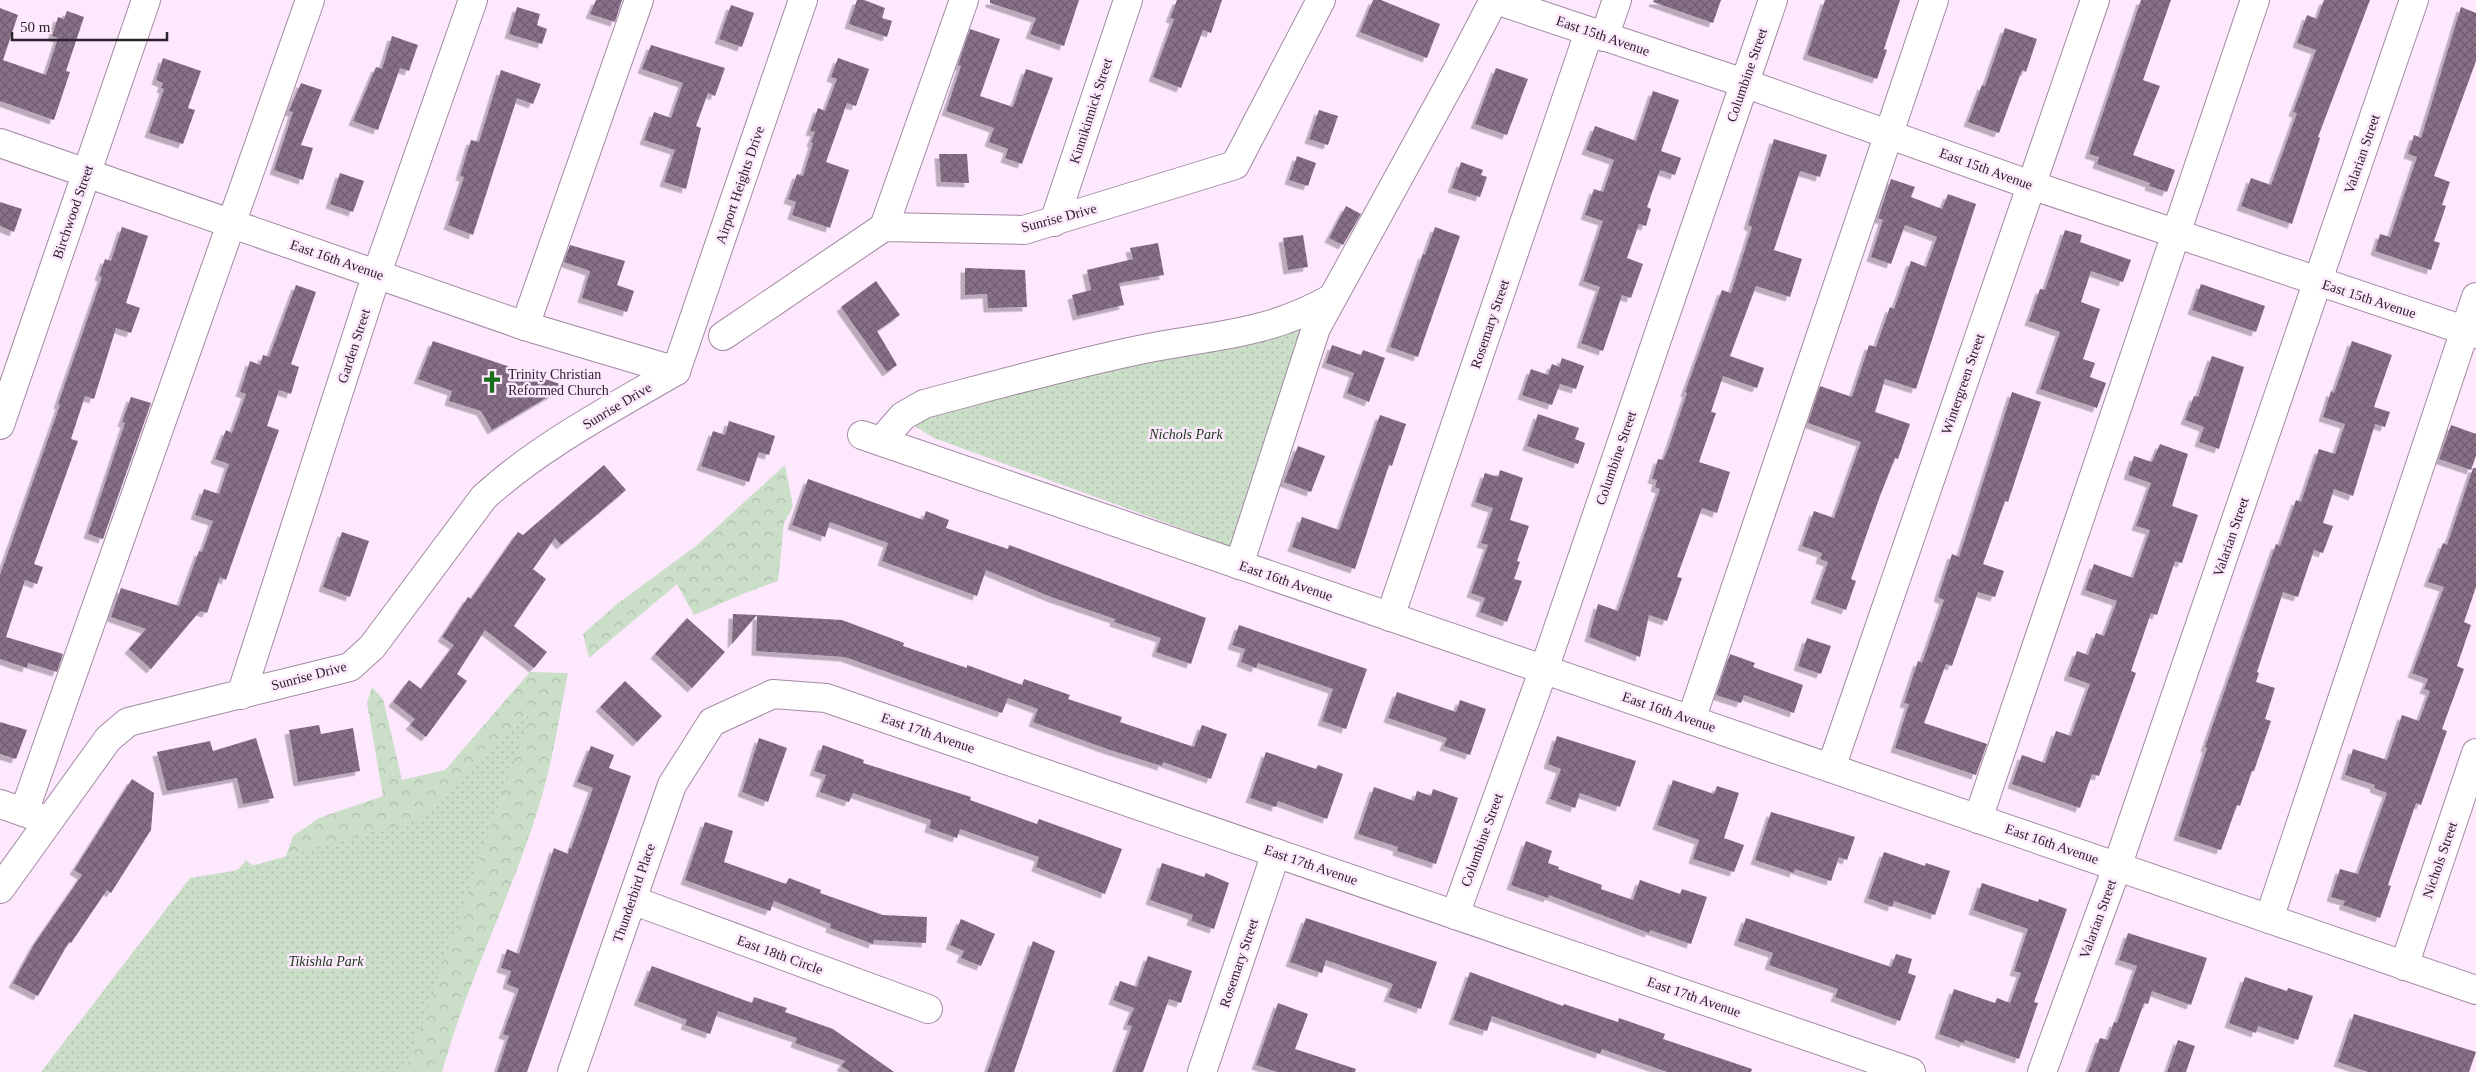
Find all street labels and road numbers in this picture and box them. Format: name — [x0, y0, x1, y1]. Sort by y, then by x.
street label: East 15th Avenue — [1554, 13, 1652, 59]
street label: Columbine Street — [1724, 26, 1770, 124]
street label: Kinnikinnick Street — [1067, 56, 1115, 166]
street label: Valarian Street — [2341, 112, 2383, 196]
street label: Airport Heights Drive — [713, 124, 767, 246]
street label: East 15th Avenue — [1938, 145, 2034, 193]
street label: Birchwood Street — [50, 163, 96, 261]
street label: Sunrise Drive — [1020, 201, 1098, 235]
street label: East 16th Avenue — [288, 237, 386, 283]
street label: East 15th Avenue — [2320, 277, 2418, 321]
street label: Rosemary Street — [1468, 278, 1512, 370]
street label: Garden Street — [335, 307, 373, 385]
street label: Wintergreen Street — [1939, 332, 1987, 436]
street label: Sunrise Drive — [580, 380, 654, 432]
street label: Columbine Street — [1593, 409, 1639, 507]
street label: Valarian Street — [2210, 495, 2252, 579]
street label: East 16th Avenue — [1237, 558, 1335, 604]
street label: Sunrise Drive — [270, 659, 348, 693]
street label: East 16th Avenue — [1620, 689, 1718, 735]
street label: East 17th Avenue — [879, 710, 977, 756]
street label: Columbine Street — [1458, 791, 1506, 889]
street label: Nichols Street — [2420, 820, 2460, 900]
street label: East 16th Avenue — [2003, 821, 2101, 867]
street label: Thunderbird Place — [610, 841, 658, 945]
street label: East 17th Avenue — [1262, 842, 1360, 888]
street label: Valarian Street — [2077, 877, 2119, 960]
street label: Rosemary Street — [1217, 917, 1261, 1009]
street label: East 18th Circle — [735, 933, 825, 977]
street label: East 17th Avenue — [1645, 974, 1743, 1020]

